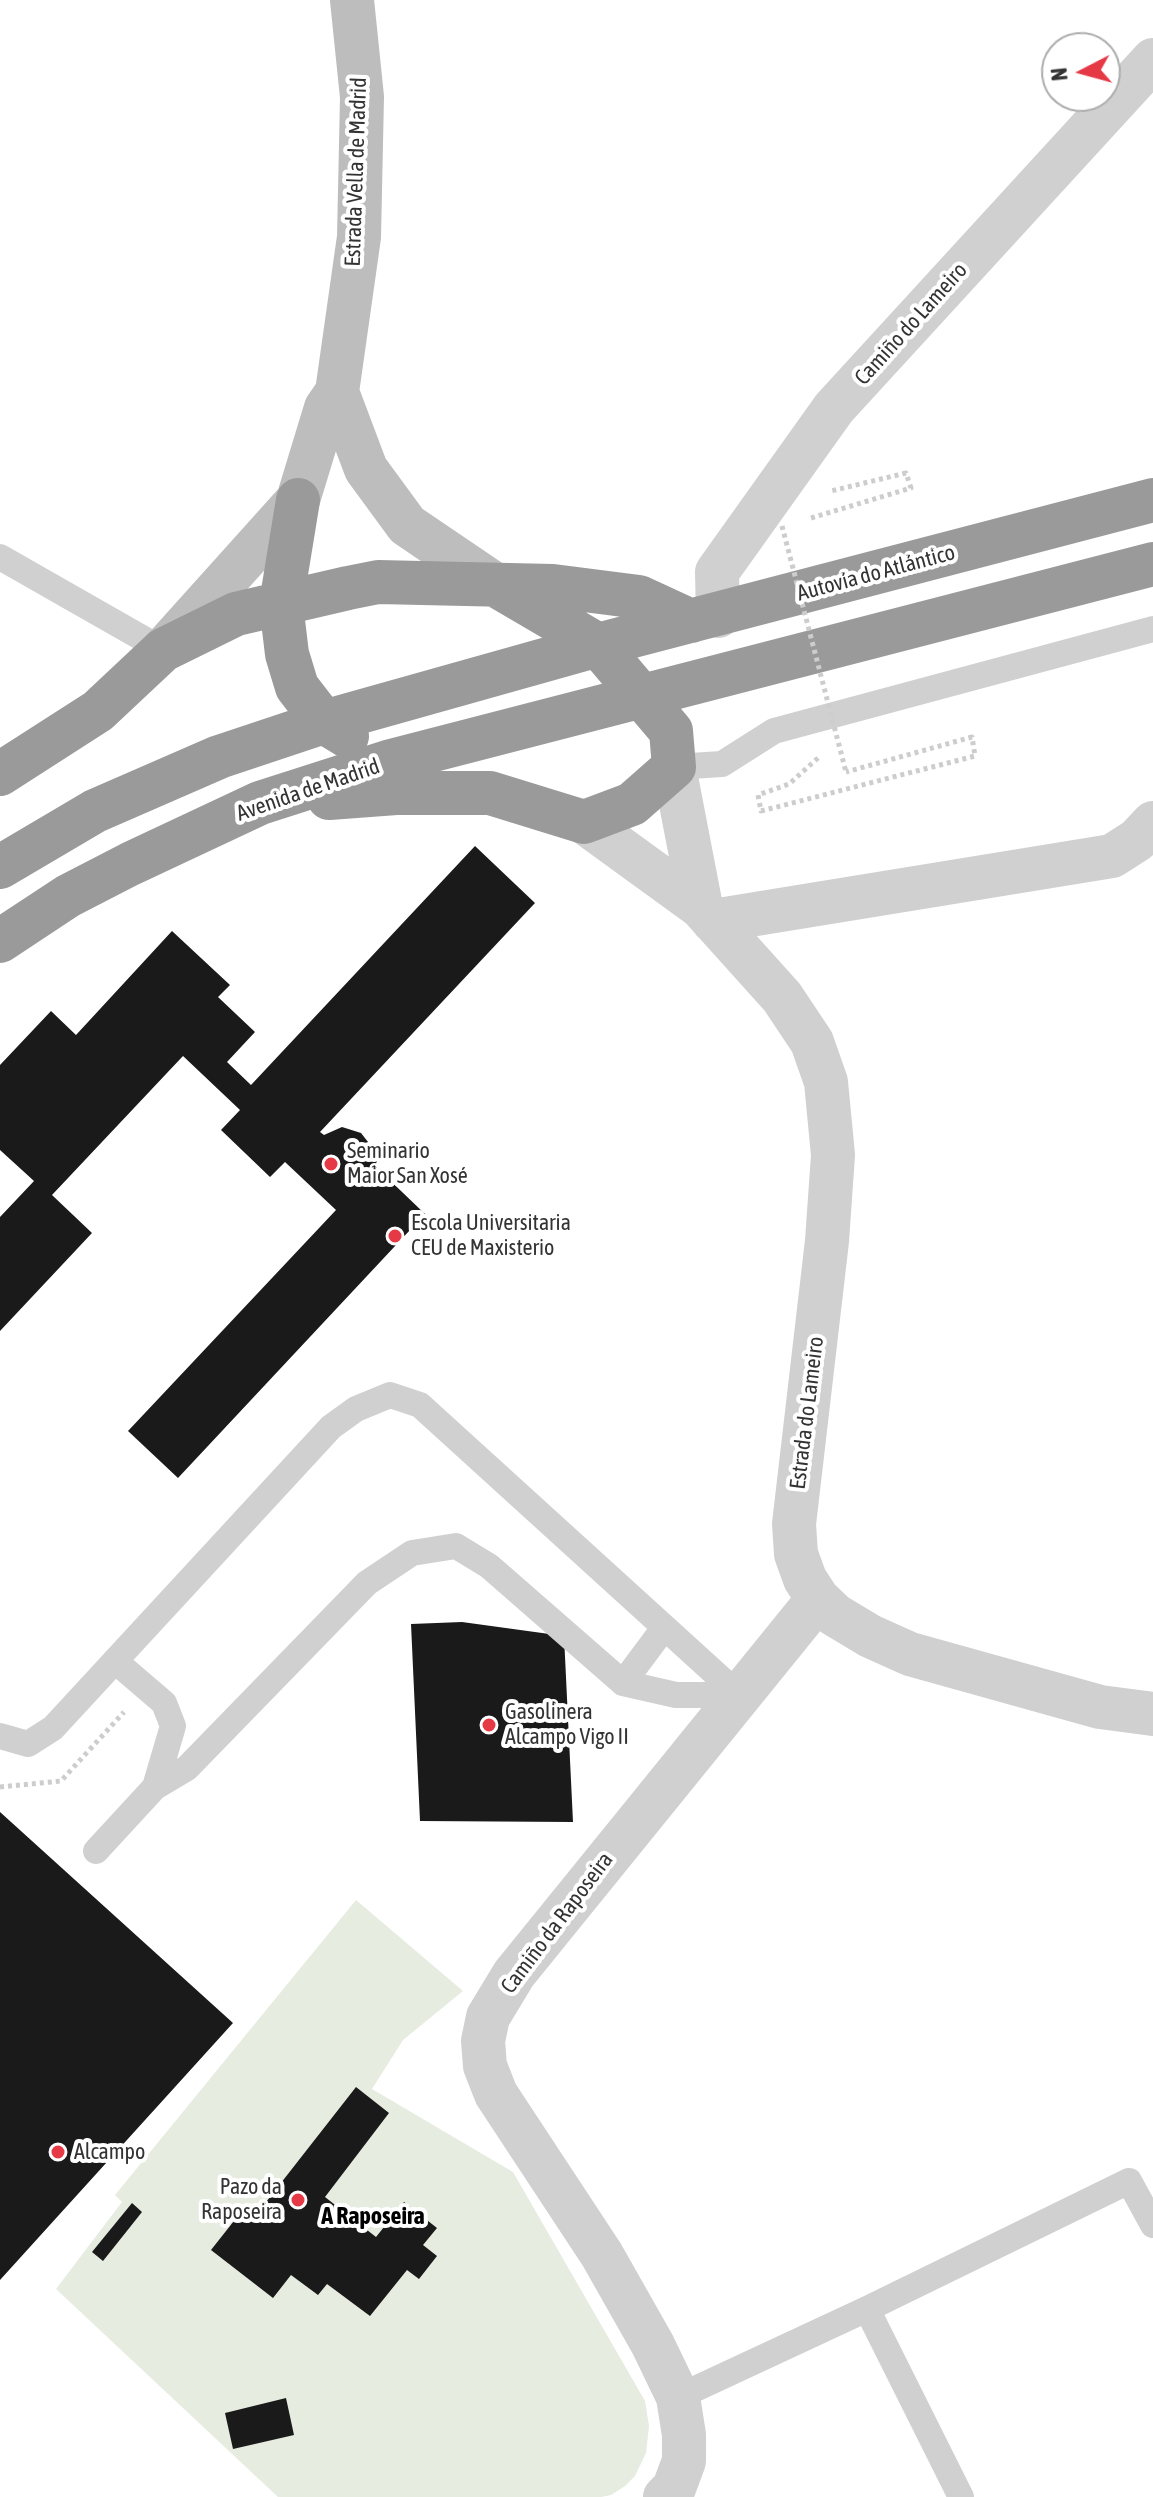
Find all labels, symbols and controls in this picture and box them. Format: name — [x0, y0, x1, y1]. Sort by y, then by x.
north arrow — [1041, 32, 1121, 112]
text: N — [1046, 66, 1073, 82]
street label: Estrada Vella de Madrid — [340, 77, 372, 267]
street label: Camiño do Lameiro — [849, 257, 973, 391]
street label: Autovía do Atlántico — [794, 539, 958, 607]
street label: Avenida de Madrid — [233, 753, 383, 827]
place label: Seminario Maior San Xosé — [347, 1138, 468, 1190]
marker: Seminario Maior San Xosé — [322, 1155, 340, 1173]
place label: Escola Universitaria CEU de Maxisterio — [411, 1210, 571, 1262]
marker: Escola Universitaria CEU de Maxisterio — [386, 1227, 404, 1245]
street label: Estrada do Lameiro — [785, 1335, 829, 1491]
place label: Gasolinera Alcampo Vigo II — [505, 1699, 629, 1750]
marker: Gasolinera Alcampo Vigo II — [480, 1716, 498, 1734]
street label: Camiño da Raposeira — [495, 1847, 619, 1999]
place label: Alcampo — [74, 2139, 145, 2165]
marker: Alcampo — [49, 2143, 67, 2161]
place label: Pazo da Raposeira — [201, 2174, 282, 2226]
marker: Pazo da Raposeira — [289, 2191, 307, 2209]
district label: A Raposeira — [321, 2202, 425, 2230]

